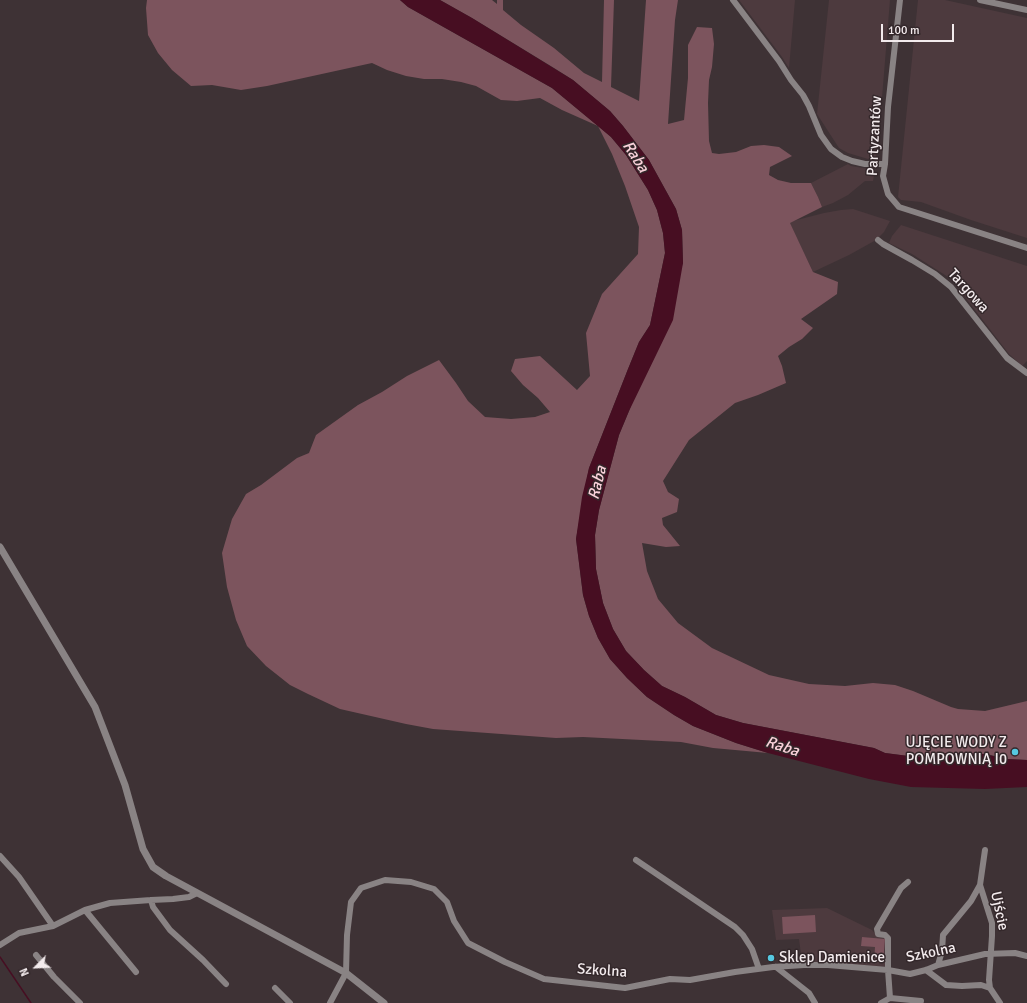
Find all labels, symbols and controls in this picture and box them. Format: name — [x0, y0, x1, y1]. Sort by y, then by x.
scale bar — [883, 16, 956, 42]
text: 100 m — [888, 23, 920, 38]
street label: Partyzantów — [864, 96, 886, 176]
water label: Raba — [618, 137, 652, 177]
street label: Targowa — [944, 265, 992, 317]
water label: Raba — [585, 464, 611, 502]
water label: Raba — [763, 733, 801, 761]
place label: UJĘCIE WODY Z POMPOWNIĄ I0 — [906, 734, 1007, 769]
marker: UJĘCIE WODY Z POMPOWNIĄ I0 — [1010, 747, 1020, 757]
street label: Ujście — [986, 890, 1012, 932]
street label: Szkolna — [905, 939, 957, 967]
north arrow — [16, 947, 56, 987]
place label: Sklep Damienice — [779, 949, 885, 967]
marker: Sklep Damienice — [766, 953, 776, 963]
street label: Szkolna — [576, 960, 628, 982]
text: N — [17, 966, 32, 978]

